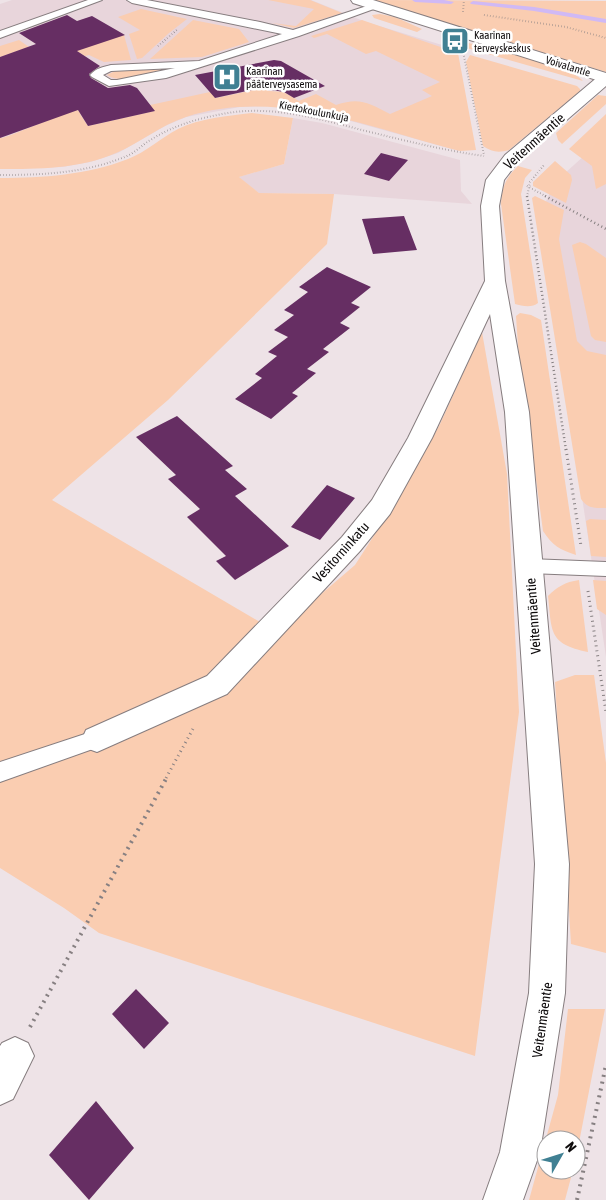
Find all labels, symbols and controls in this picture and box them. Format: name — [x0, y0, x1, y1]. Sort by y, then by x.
bus stop icon: Kaarinan terveyskeskus — [440, 26, 470, 56]
place label: Kaarinan terveyskeskus — [474, 29, 531, 54]
street label: Voivalantie — [544, 53, 592, 79]
hospital icon: Kaarinan pääterveysasema — [212, 62, 242, 92]
place label: Kaarinan pääterveysasema — [246, 65, 318, 90]
street label: Kiertokoulunkuja — [278, 98, 350, 124]
street label: Veitenmäentie — [500, 109, 568, 173]
street label: Vesitorninkatu — [310, 518, 372, 586]
street label: Veitenmäentie — [522, 577, 544, 655]
street label: Veitenmäentie — [529, 981, 555, 1059]
north arrow — [536, 1130, 586, 1180]
text: N — [562, 1139, 580, 1155]

